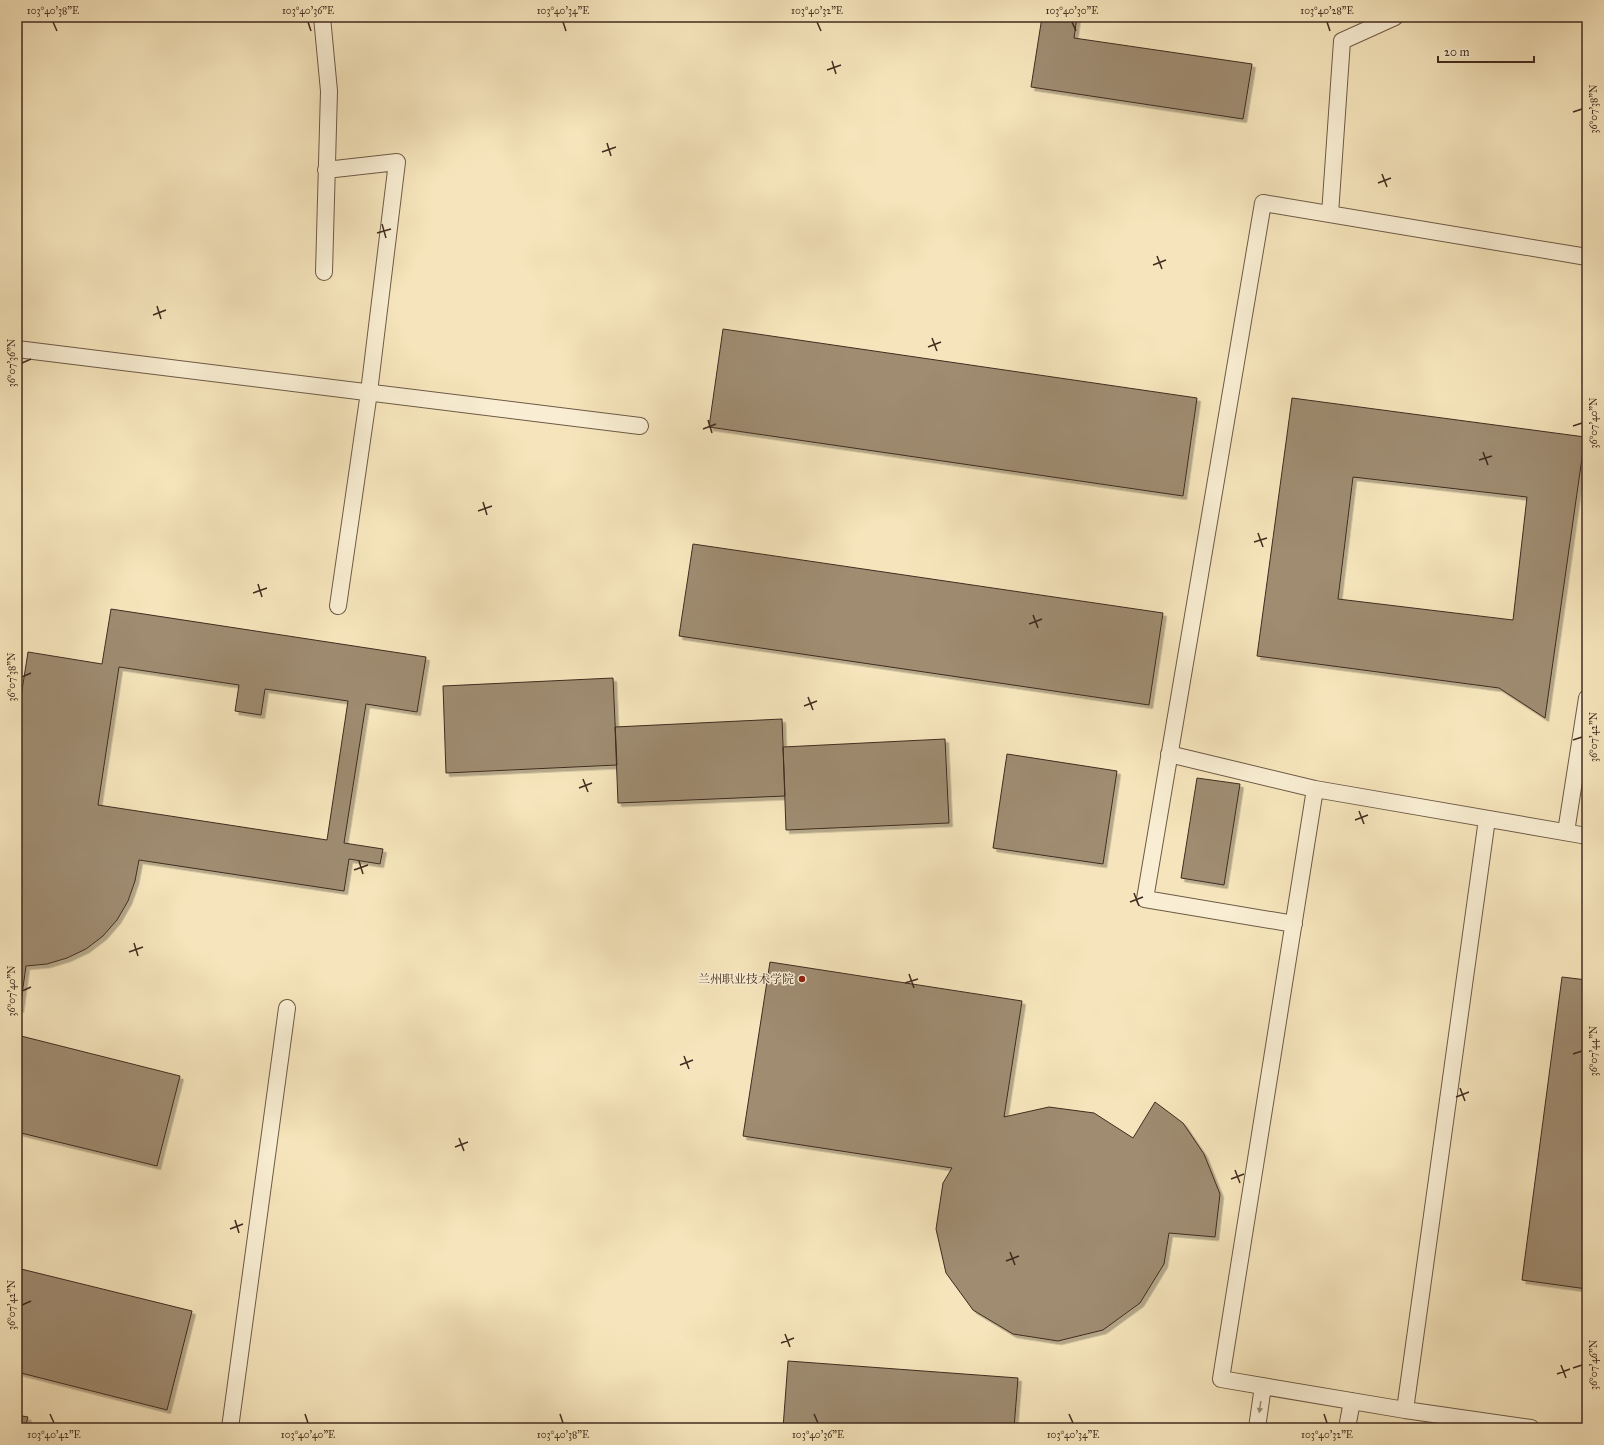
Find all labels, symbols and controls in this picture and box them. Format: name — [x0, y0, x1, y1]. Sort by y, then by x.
text: 103°40'38"E — [27, 5, 79, 17]
text: 103°40'36"E — [282, 5, 334, 17]
text: 103°40'34"E — [537, 5, 589, 17]
text: 103°40'32"E — [791, 5, 843, 17]
text: 103°40'30"E — [1046, 5, 1098, 17]
text: 103°40'28"E — [1300, 5, 1354, 17]
scale bar — [1438, 38, 1534, 64]
text: 20 m — [1444, 45, 1470, 59]
text: 36°07'38"N — [1588, 84, 1600, 133]
text: 36°07'36"N — [6, 338, 18, 387]
text: 36°07'40"N — [1588, 397, 1600, 448]
text: 36°07'38"N — [6, 652, 18, 701]
text: 36°07'42"N — [1588, 711, 1600, 762]
text: 36°07'40"N — [6, 965, 18, 1016]
place label: 兰州职业技术学院 — [698, 972, 794, 986]
marker: 兰州职业技术学院 — [797, 974, 807, 984]
text: 36°07'44"N — [1588, 1025, 1600, 1076]
text: 36°07'42"N — [6, 1279, 18, 1330]
text: 36°07'46"N — [1588, 1339, 1600, 1390]
one-way arrow — [1257, 1401, 1263, 1413]
text: 103°40'42"E — [27, 1429, 81, 1441]
text: 103°40'40"E — [281, 1429, 335, 1441]
text: 103°40'38"E — [537, 1429, 589, 1441]
text: 103°40'36"E — [792, 1429, 844, 1441]
text: 103°40'34"E — [1047, 1429, 1099, 1441]
text: 103°40'32"E — [1301, 1429, 1353, 1441]

